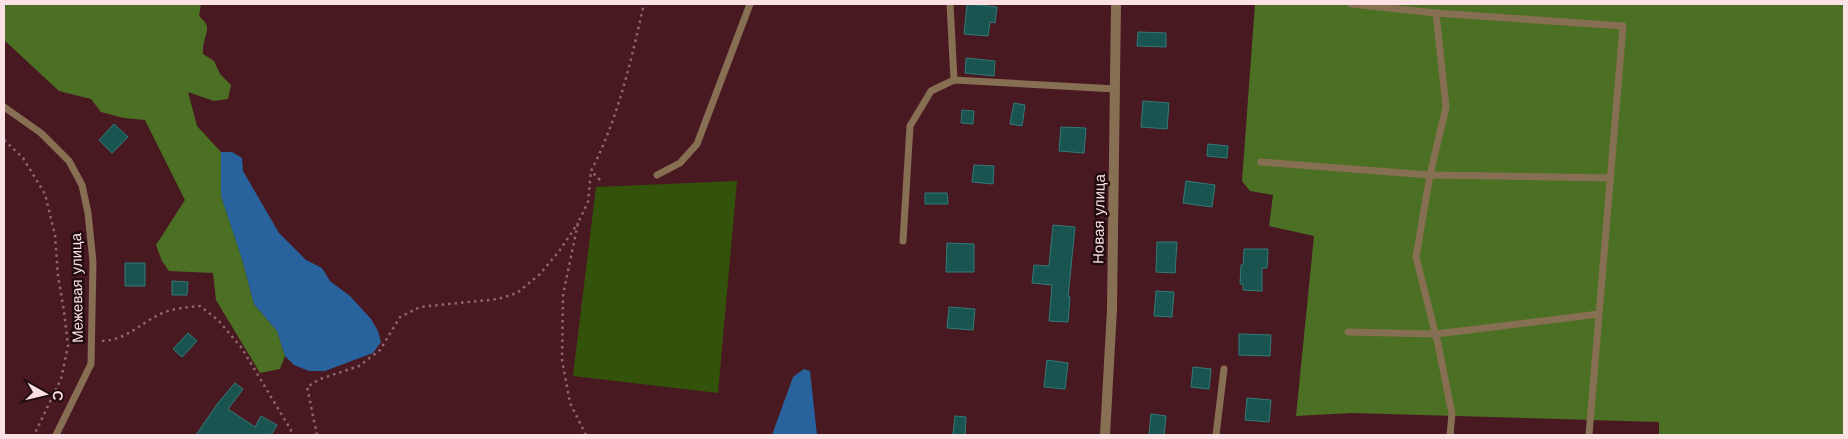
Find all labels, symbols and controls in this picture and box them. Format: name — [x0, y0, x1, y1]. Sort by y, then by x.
street label: Новая улица — [1089, 173, 1109, 264]
street label: Межевая улица — [67, 232, 87, 343]
north arrow — [20, 369, 70, 419]
text: С — [49, 390, 67, 402]

